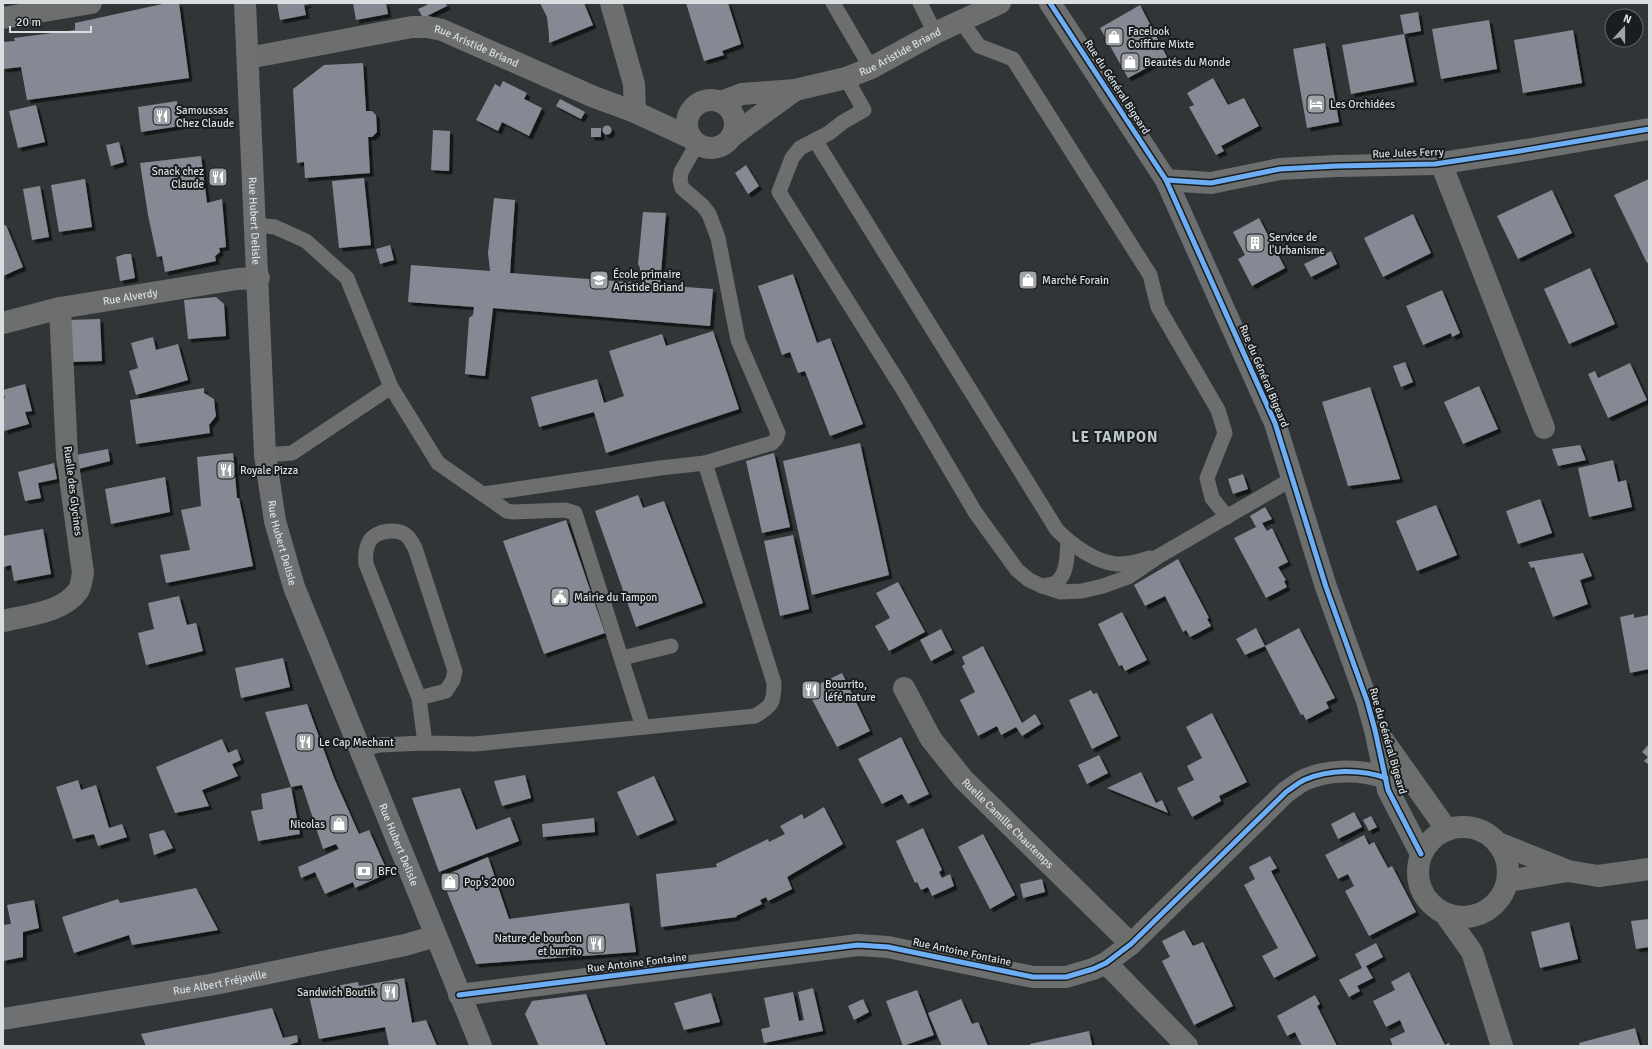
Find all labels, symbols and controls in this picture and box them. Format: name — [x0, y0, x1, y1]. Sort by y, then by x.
scale bar — [10, 8, 91, 34]
north arrow — [1604, 8, 1644, 48]
text: N — [1622, 12, 1633, 27]
text: 20 m — [16, 15, 41, 30]
street label: Rue Aristide Briand — [433, 22, 521, 70]
street label: Rue Aristide Briand — [857, 25, 943, 79]
place label: Facelook Coiffure Mixte — [1128, 25, 1194, 51]
shop icon: Facelook Coiffure Mixte — [1103, 26, 1125, 48]
street label: Rue du Général Bigeard — [1082, 37, 1153, 137]
shop icon: Beautés du Monde — [1119, 51, 1141, 73]
place label: Beautés du Monde — [1144, 56, 1230, 69]
hotel icon: Les Orchidées — [1305, 93, 1327, 115]
place label: Les Orchidées — [1330, 98, 1395, 111]
place label: Samoussas Chez Claude — [176, 104, 234, 130]
restaurant icon: Samoussas Chez Claude — [151, 105, 173, 127]
street label: Rue Jules Ferry — [1372, 145, 1445, 161]
place label: Snack chez Claude — [152, 165, 204, 191]
restaurant icon: Snack chez Claude — [207, 166, 229, 188]
street label: Rue Hubert Delisle — [246, 177, 263, 265]
place label: Service de l'Urbanisme — [1269, 231, 1325, 257]
building icon: Service de l'Urbanisme — [1244, 232, 1266, 254]
place label: École primaire Aristide Briand — [613, 267, 684, 294]
school or university icon: École primaire Aristide Briand — [588, 269, 610, 291]
shop icon: Marché Forain — [1017, 269, 1039, 291]
place label: Marché Forain — [1042, 274, 1109, 287]
street label: Rue Alverdy — [102, 285, 159, 307]
street label: Rue du Général Bigeard — [1236, 323, 1292, 429]
district label: LE TAMPON — [1072, 428, 1158, 446]
street label: Ruelle des Glycines — [61, 445, 85, 537]
restaurant icon: Royale Pizza — [215, 459, 237, 481]
place label: Royale Pizza — [240, 464, 299, 477]
street label: Rue Hubert Delisle — [265, 499, 300, 587]
public building icon: Mairie du Tampon — [549, 586, 571, 608]
place label: Mairie du Tampon — [574, 591, 657, 604]
place label: Bourrito, léfé nature — [825, 678, 876, 704]
restaurant icon: Bourrito, léfé nature — [800, 679, 822, 701]
street label: Rue du Général Bigeard — [1367, 686, 1409, 796]
restaurant icon: Le Cap Mechant — [294, 731, 316, 753]
place label: Le Cap Mechant — [319, 736, 394, 749]
street label: Ruelle Camille Chautemps — [960, 775, 1057, 871]
street label: Rue Hubert Delisle — [376, 801, 422, 888]
shop icon: Nicolas — [328, 813, 350, 835]
place label: Nicolas — [290, 818, 325, 831]
bank icon: BFC — [353, 860, 375, 882]
place label: BFC — [378, 865, 397, 878]
shop icon: Pop's 2000 — [439, 871, 461, 893]
place label: Pop's 2000 — [464, 876, 515, 889]
place label: Nature de bourbon et burrito — [495, 932, 582, 958]
restaurant icon: Nature de bourbon et burrito — [585, 933, 607, 955]
street label: Rue Antoine Fontaine — [912, 935, 1012, 969]
street label: Rue Antoine Fontaine — [586, 950, 688, 976]
street label: Rue Albert Fréjaville — [172, 967, 268, 997]
restaurant icon: Sandwich Boutik — [379, 981, 401, 1003]
place label: Sandwich Boutik — [297, 986, 376, 999]

